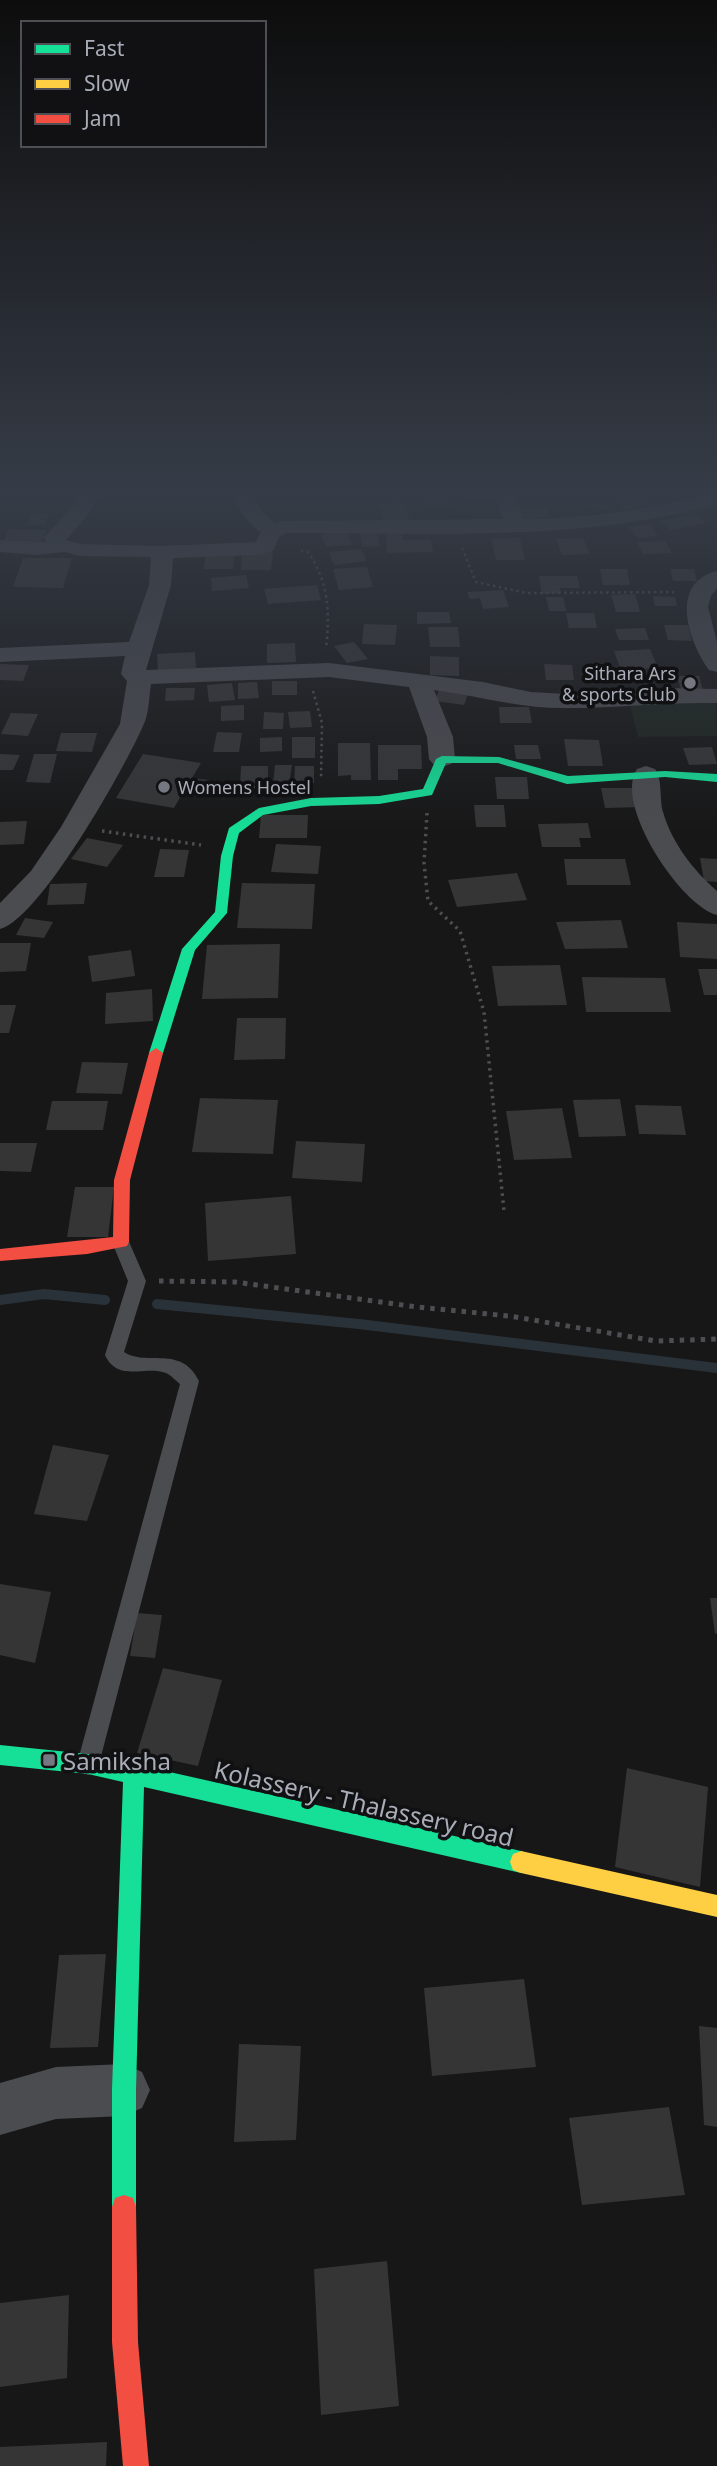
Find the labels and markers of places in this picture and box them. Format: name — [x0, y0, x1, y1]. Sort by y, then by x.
place label: Sithara Ars & sports Club — [562, 661, 676, 706]
marker: Sithara Ars & sports Club — [682, 675, 698, 691]
place label: Womens Hostel — [178, 775, 311, 799]
marker: Womens Hostel — [156, 779, 172, 795]
place label: Samiksha — [63, 1744, 171, 1777]
marker: Samiksha — [41, 1752, 57, 1768]

